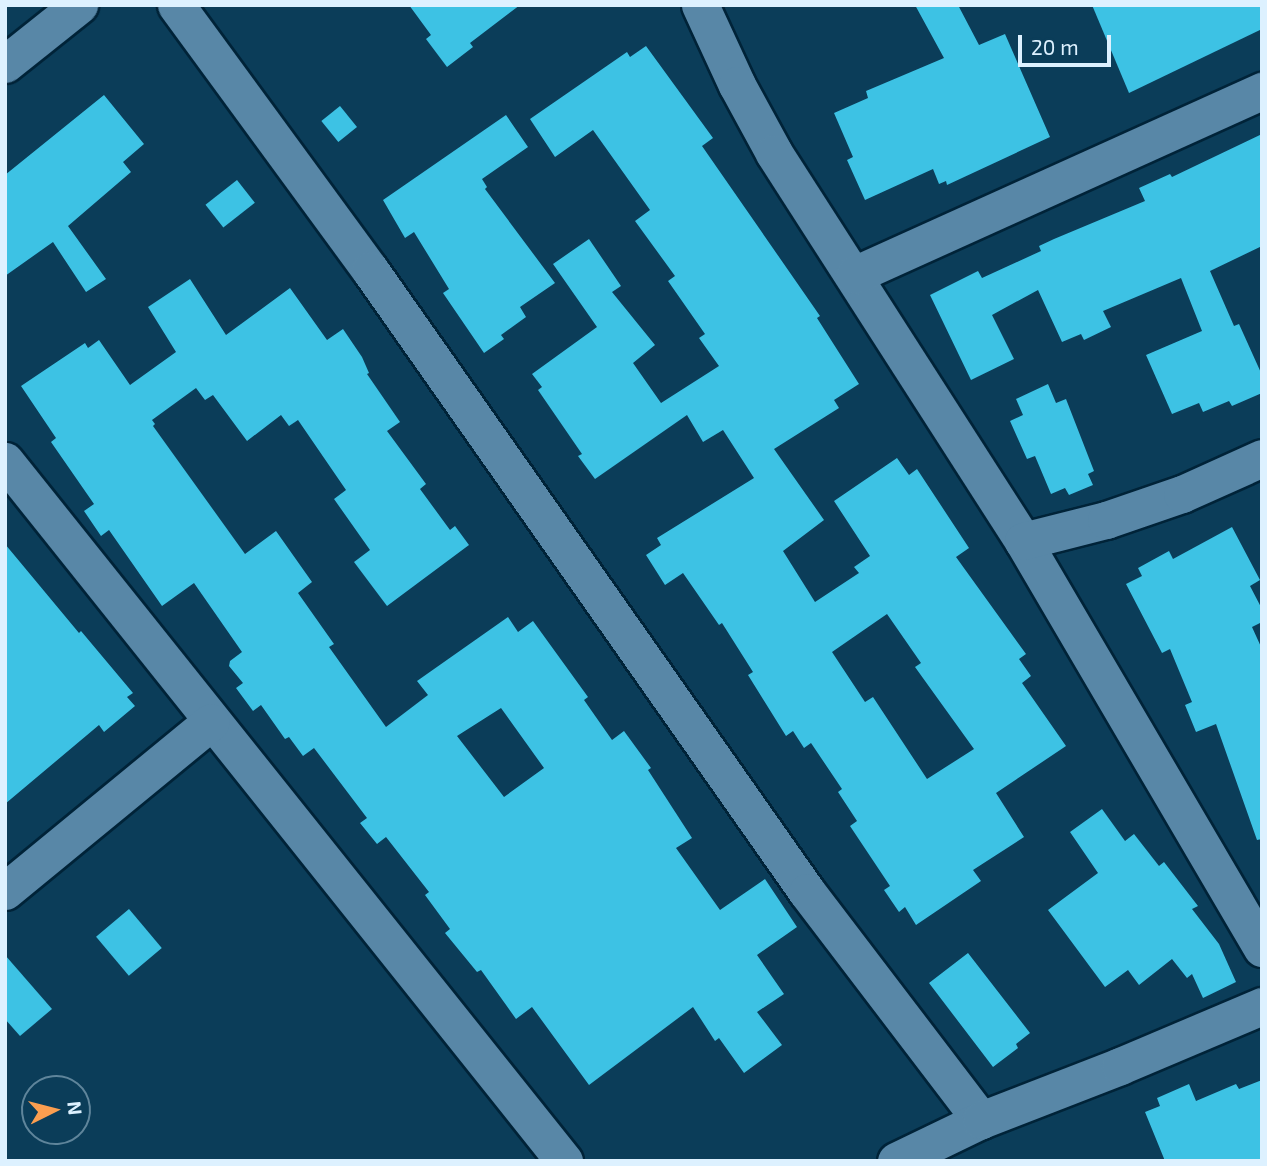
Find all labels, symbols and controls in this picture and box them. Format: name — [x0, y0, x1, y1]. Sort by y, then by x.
scale bar — [1022, 21, 1115, 65]
text: 20 m — [1031, 34, 1079, 59]
north arrow — [21, 1075, 91, 1145]
text: N — [63, 1100, 88, 1116]

